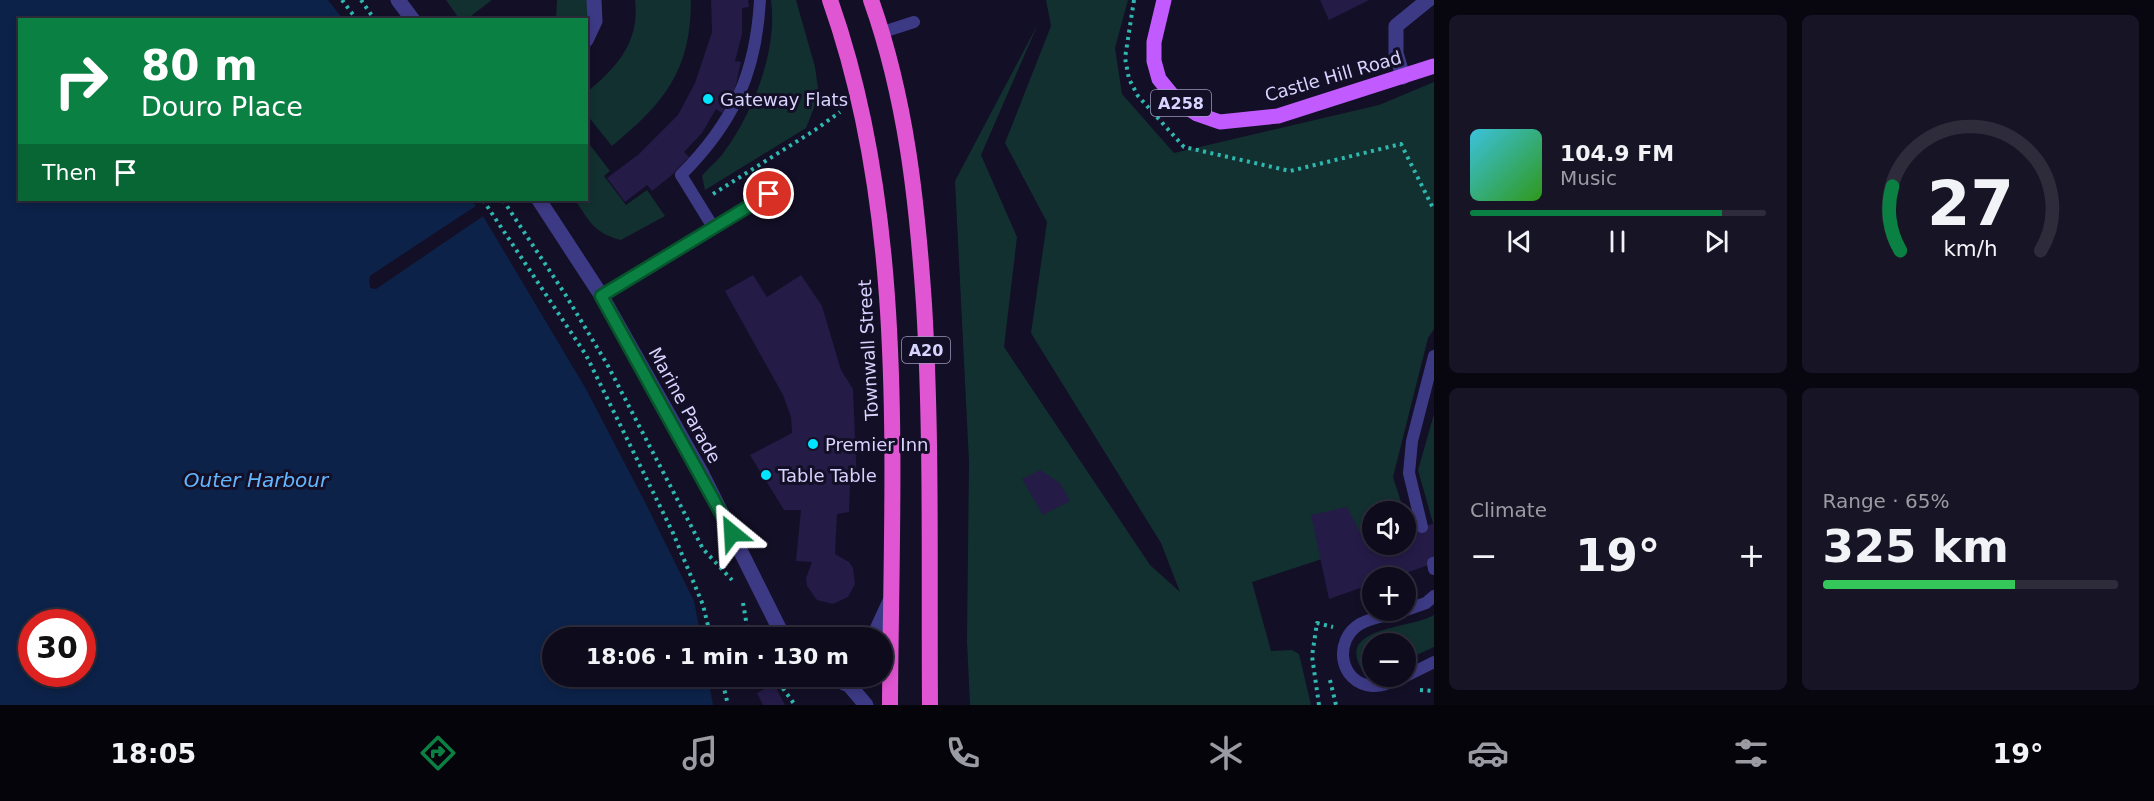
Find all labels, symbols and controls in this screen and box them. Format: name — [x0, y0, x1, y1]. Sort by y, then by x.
text: 80 m — [141, 41, 258, 90]
icon: right — [42, 42, 120, 120]
street label: Castle Hill Road — [1262, 46, 1404, 106]
place label: Gateway Flats — [720, 89, 848, 110]
road number: A258 — [1151, 90, 1211, 116]
text: Douro Place — [141, 91, 303, 122]
marker: Gateway Flats — [701, 92, 715, 106]
text: 104.9 FM — [1560, 141, 1674, 166]
icon: arrive — [109, 156, 142, 189]
text: Then — [42, 160, 97, 185]
text: Music — [1560, 166, 1617, 190]
text: 27 — [1927, 167, 2014, 240]
pin — [743, 168, 794, 219]
icon: arrive — [752, 177, 785, 210]
icon: previous — [1503, 225, 1536, 258]
icon: pause — [1601, 225, 1634, 258]
icon: next — [1700, 225, 1733, 258]
text: km/h — [1943, 236, 1997, 261]
street label: Townwall Street — [854, 279, 882, 422]
road number: A20 — [902, 337, 950, 363]
street label: Marine Parade — [645, 343, 725, 467]
place label: Premier Inn — [825, 434, 928, 455]
marker: Premier Inn — [806, 437, 820, 451]
place label: Table Table — [777, 465, 877, 486]
water label: Outer Harbour — [184, 468, 330, 492]
marker: Table Table — [759, 468, 773, 482]
text: Range · 65% — [1823, 489, 1949, 513]
text: Climate — [1470, 498, 1547, 522]
position arrow — [700, 501, 764, 565]
map controls — [1362, 501, 1416, 687]
button: sound — [1362, 501, 1416, 555]
text: 325 km — [1823, 520, 2009, 573]
text: 19° — [1575, 529, 1660, 582]
text: − — [1470, 536, 1498, 575]
text: + — [1738, 536, 1766, 575]
button: + — [1362, 567, 1416, 621]
speed limit sign: 30 — [18, 609, 96, 687]
button: − — [1362, 633, 1416, 687]
text: 18:06 · 1 min · 130 m — [586, 644, 849, 669]
icon: directions — [417, 732, 459, 774]
icon: music — [679, 732, 721, 774]
icon: phone — [942, 732, 984, 774]
icon: climate — [1205, 732, 1247, 774]
icon: car — [1467, 732, 1509, 774]
icon: filters — [1730, 732, 1772, 774]
text: 18:05 — [110, 738, 196, 769]
text: 19° — [1993, 738, 2044, 769]

